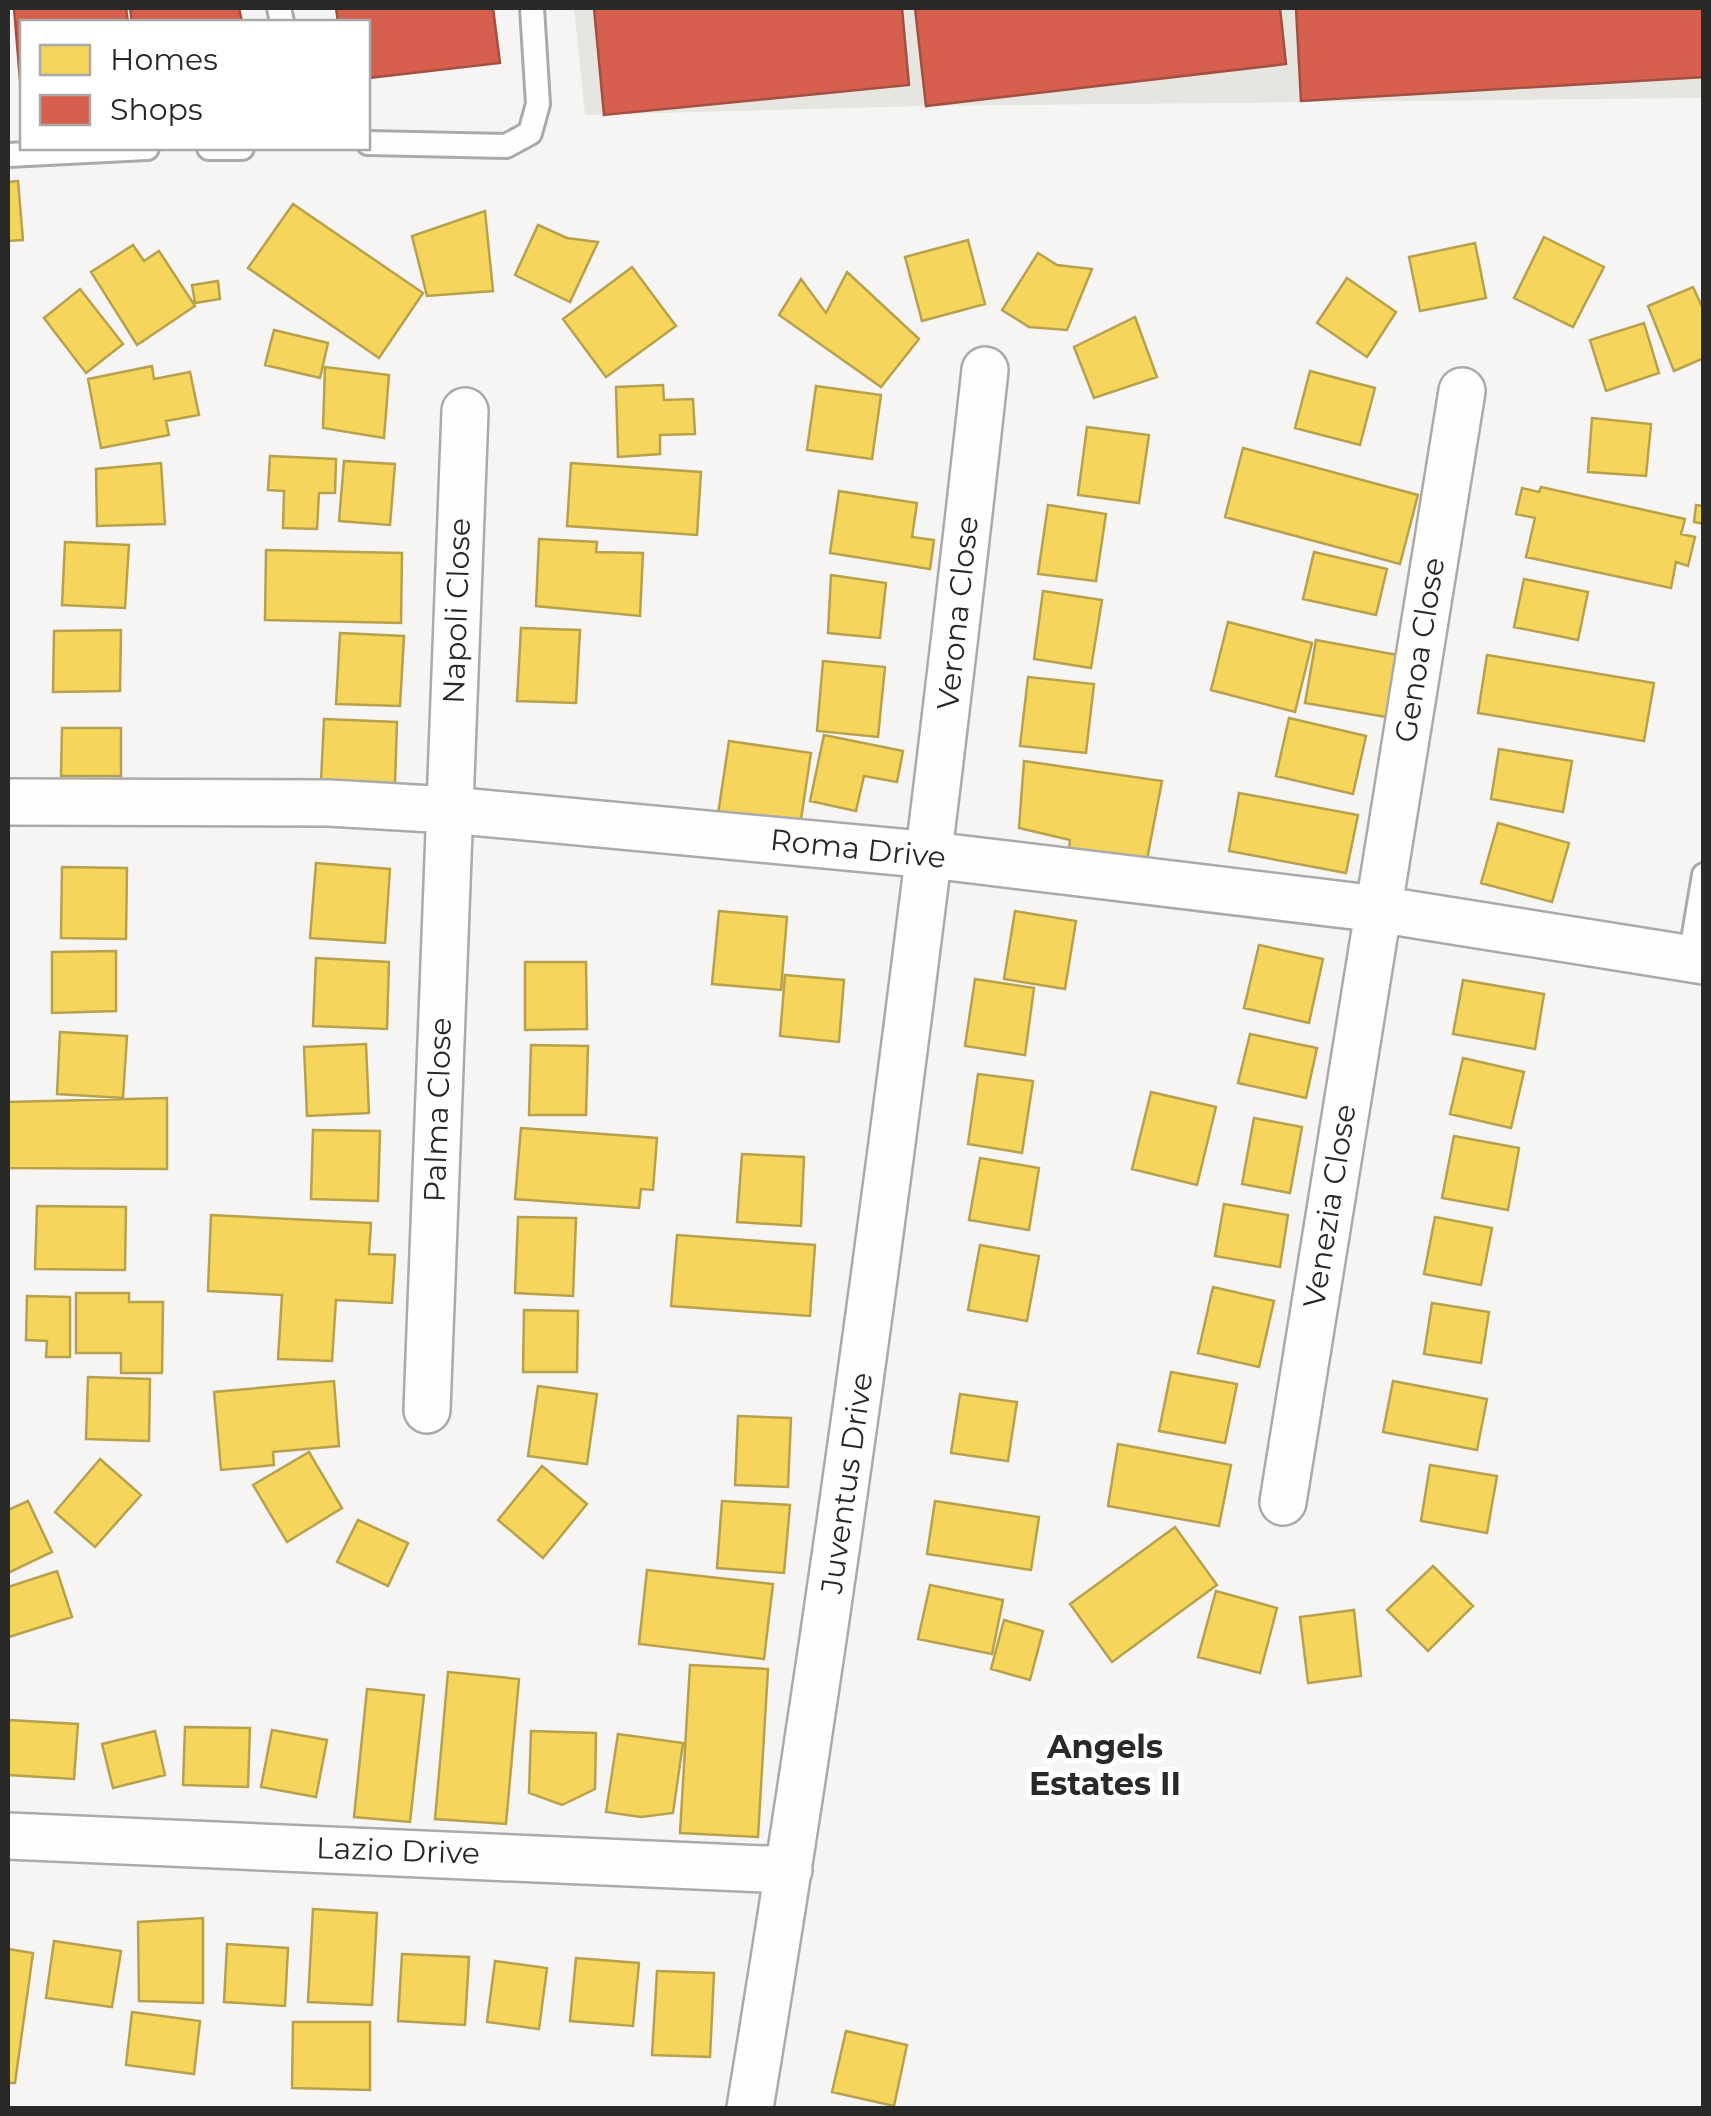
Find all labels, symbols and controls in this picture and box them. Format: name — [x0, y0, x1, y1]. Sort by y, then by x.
legend — [20, 20, 370, 150]
text: Homes — [110, 41, 218, 78]
text: Shops — [110, 91, 203, 128]
street label: Verona Close — [929, 514, 986, 712]
street label: Napoli Close — [435, 517, 478, 705]
street label: Genoa Close — [1387, 555, 1452, 745]
street label: Roma Drive — [768, 821, 948, 876]
street label: Palma Close — [416, 1017, 459, 1203]
street label: Venezia Close — [1295, 1102, 1364, 1310]
street label: Juventus Drive — [813, 1370, 880, 1597]
district label: Angels Estates II — [1029, 1727, 1181, 1803]
street label: Lazio Drive — [315, 1829, 481, 1872]

